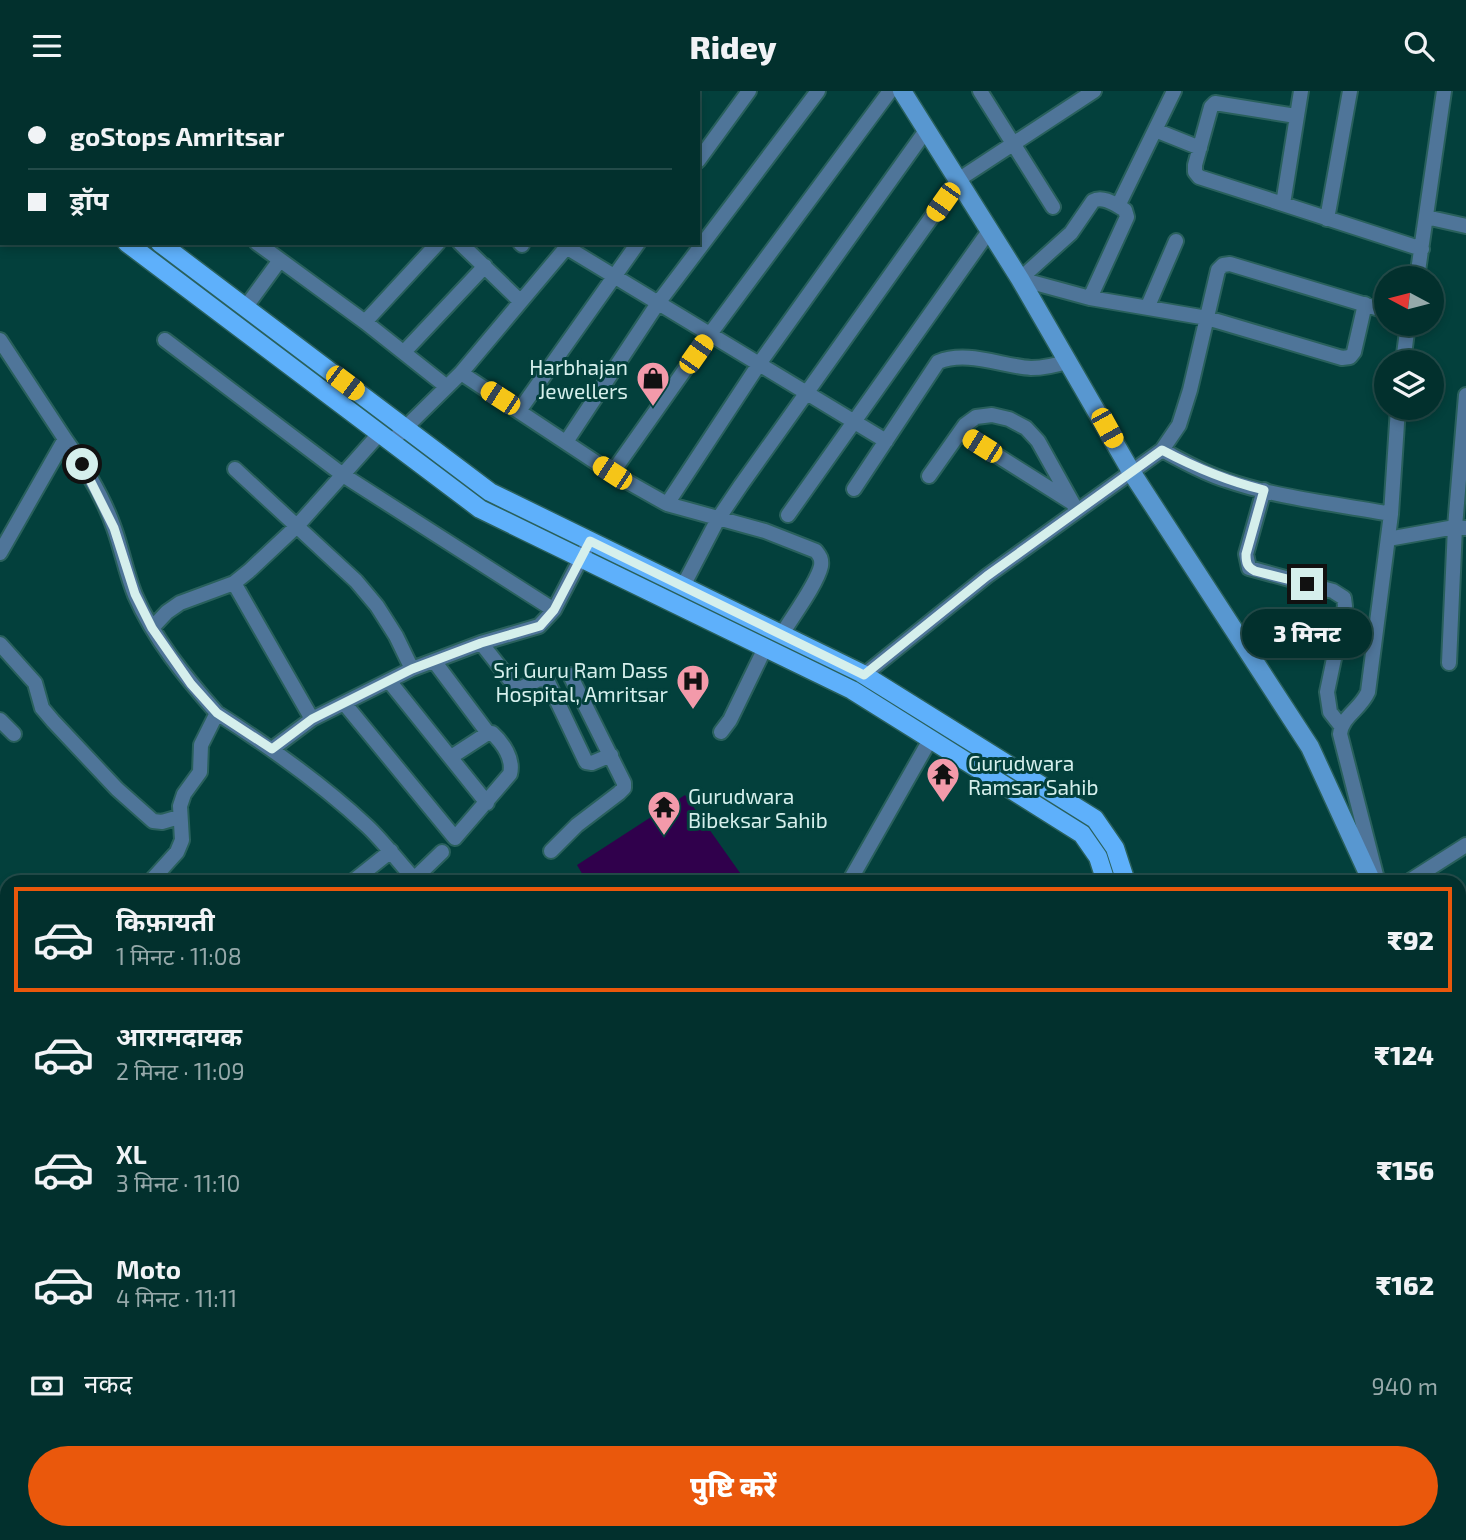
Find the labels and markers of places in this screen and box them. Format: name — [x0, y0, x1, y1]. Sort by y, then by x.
place label: Harbhajan Jewellers — [529, 354, 628, 403]
shop icon: Harbhajan Jewellers — [634, 359, 672, 408]
place label: Sri Guru Ram Dass Hospital, Amritsar — [493, 657, 669, 706]
hospital icon: Sri Guru Ram Dass Hospital, Amritsar — [674, 662, 712, 711]
place label: Gurudwara Ramsar Sahib — [968, 750, 1098, 799]
temple icon: Gurudwara Ramsar Sahib — [924, 755, 962, 804]
place label: Gurudwara Bibeksar Sahib — [688, 783, 828, 832]
temple icon: Gurudwara Bibeksar Sahib — [645, 788, 683, 837]

